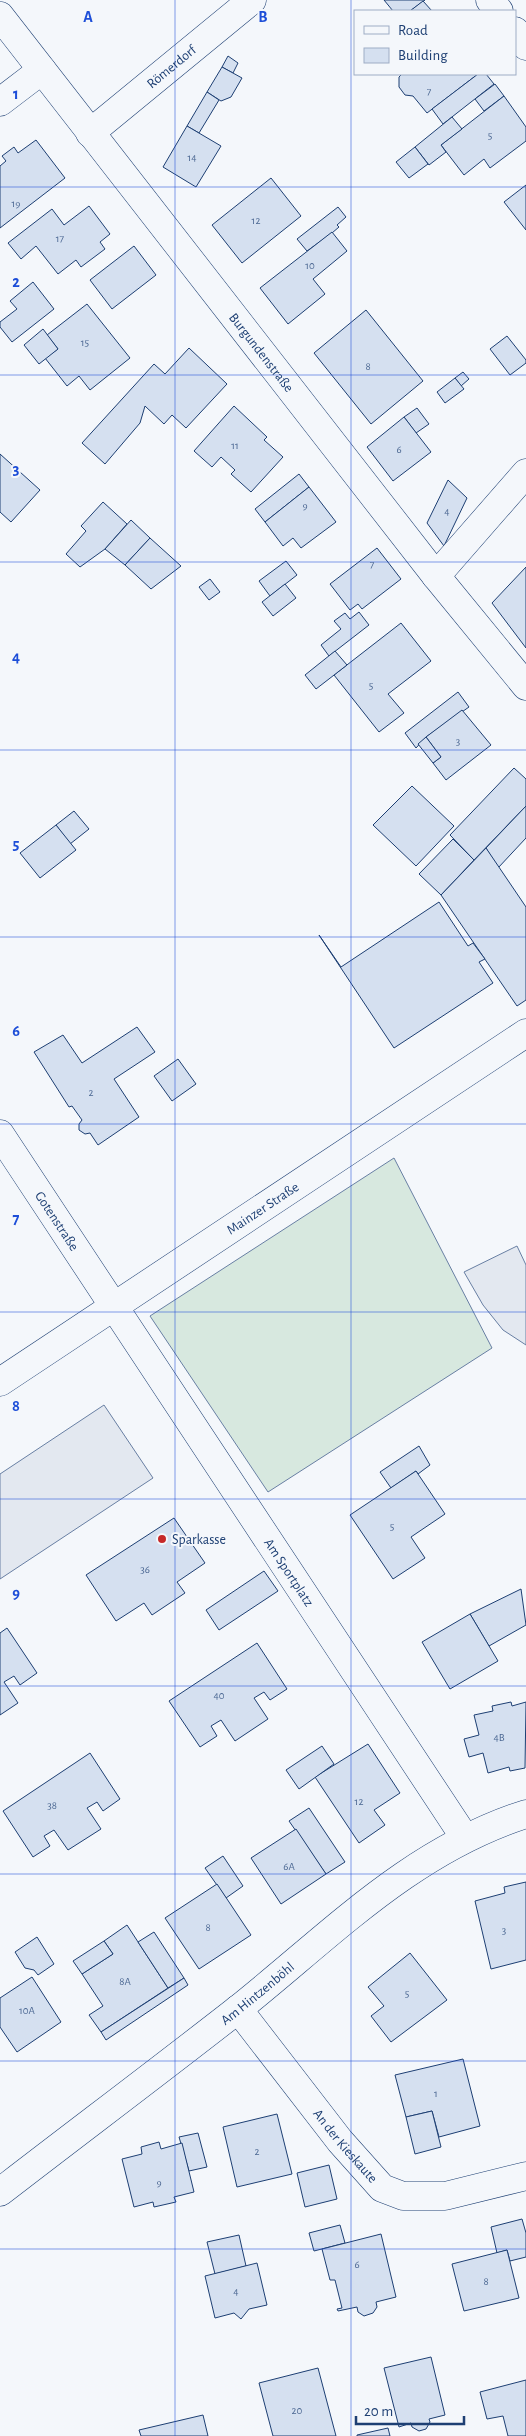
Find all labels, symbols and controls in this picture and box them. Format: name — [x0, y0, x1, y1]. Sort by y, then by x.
text: A — [83, 9, 93, 25]
text: B — [258, 9, 268, 25]
legend — [354, 10, 516, 75]
text: Road — [398, 23, 428, 38]
street label: Römerdorf — [145, 43, 200, 91]
text: Building — [398, 48, 448, 63]
text: 1 — [13, 86, 19, 102]
house number: 7 — [427, 86, 432, 97]
house number: 5 — [488, 130, 493, 141]
house number: 14 — [187, 152, 197, 163]
house number: 19 — [12, 198, 20, 209]
house number: 12 — [252, 215, 260, 226]
house number: 17 — [56, 233, 65, 244]
house number: 10 — [305, 260, 315, 271]
text: 2 — [12, 274, 20, 290]
street label: Burgundenstraße — [226, 311, 296, 395]
house number: 15 — [81, 337, 90, 348]
house number: 8 — [365, 361, 371, 372]
house number: 11 — [231, 440, 239, 451]
house number: 6 — [396, 444, 402, 455]
text: 3 — [13, 461, 20, 477]
house number: 9 — [302, 500, 308, 511]
house number: 4 — [444, 506, 450, 517]
house number: 7 — [370, 559, 375, 570]
text: 4 — [12, 649, 20, 665]
house number: 5 — [369, 680, 374, 691]
house number: 3 — [456, 736, 461, 747]
text: 5 — [13, 836, 20, 852]
text: 6 — [12, 1023, 20, 1039]
house number: 2 — [88, 1087, 94, 1098]
street label: Mainzer Straße — [225, 1180, 302, 1237]
street label: Gotenstraße — [32, 1189, 81, 1253]
text: 7 — [13, 1211, 20, 1227]
text: 8 — [12, 1398, 20, 1414]
house number: 5 — [390, 1521, 395, 1532]
marker: Sparkasse — [156, 1533, 168, 1545]
place label: Sparkasse — [172, 1533, 226, 1547]
street label: Am Sportplatz — [261, 1536, 316, 1609]
house number: 36 — [140, 1564, 150, 1575]
text: 9 — [12, 1585, 20, 1601]
house number: 40 — [213, 1690, 225, 1701]
house number: 4B — [493, 1732, 505, 1743]
house number: 12 — [355, 1796, 363, 1807]
house number: 38 — [47, 1800, 57, 1811]
house number: 6A — [283, 1861, 295, 1872]
house number: 8 — [205, 1922, 211, 1933]
house number: 3 — [502, 1925, 507, 1936]
street label: Am Hintzenböhl — [218, 1960, 297, 2028]
house number: 8A — [119, 1976, 131, 1987]
house number: 5 — [405, 1988, 410, 1999]
house number: 10A — [19, 2005, 36, 2016]
house number: 1 — [434, 2088, 438, 2099]
street label: An der Kieskaute — [310, 2107, 380, 2186]
house number: 2 — [254, 2146, 260, 2157]
house number: 9 — [156, 2177, 162, 2188]
house number: 6 — [354, 2259, 360, 2270]
house number: 8 — [483, 2276, 489, 2287]
house number: 4 — [233, 2286, 239, 2297]
scale bar — [356, 2394, 464, 2426]
text: 20 m — [364, 2404, 393, 2419]
house number: 20 — [292, 2405, 303, 2416]

